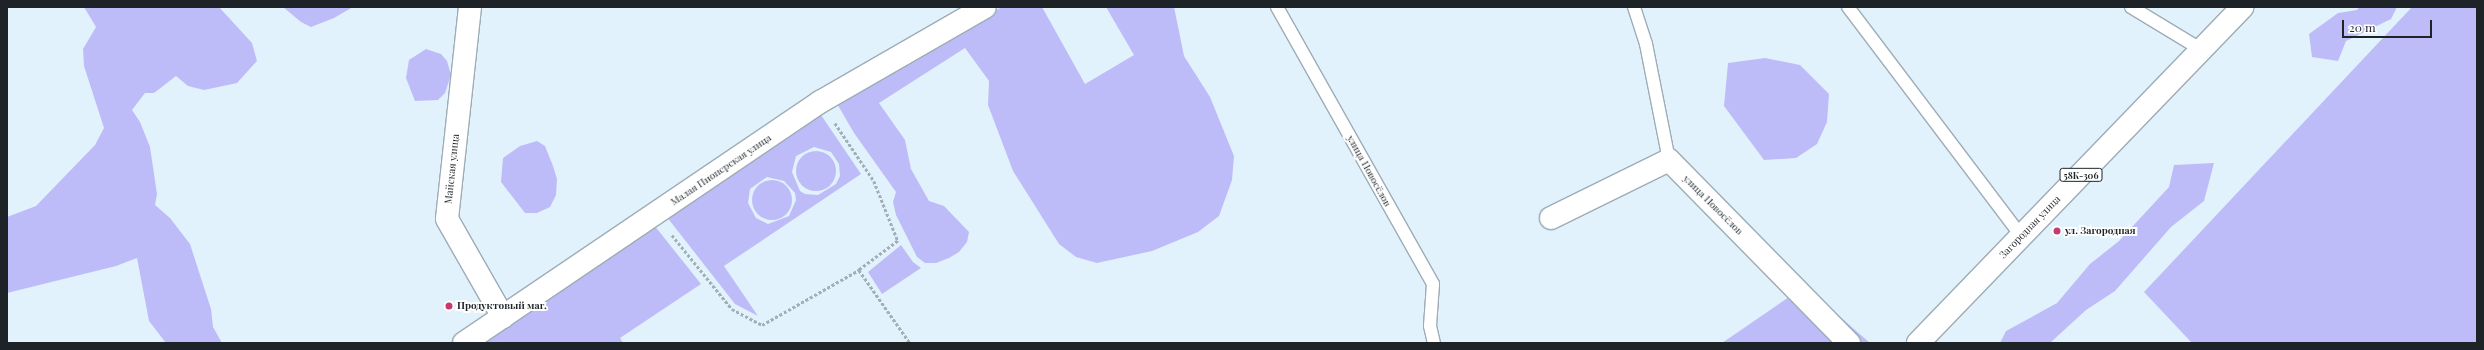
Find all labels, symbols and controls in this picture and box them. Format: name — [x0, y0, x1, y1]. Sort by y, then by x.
scale bar — [2344, 12, 2434, 38]
text: 20 m — [2349, 19, 2376, 35]
street label: Малая Пионерская улица — [668, 132, 774, 208]
street label: Майская улица — [442, 133, 462, 205]
street label: улица Новосёлов — [1344, 133, 1394, 209]
road number: 58К-306 — [2059, 168, 2103, 182]
street label: улица Новосёлов — [1681, 173, 1745, 237]
street label: Загородная улица — [1997, 193, 2063, 261]
place label: ул. Загородная — [2065, 225, 2136, 237]
marker: ул. Загородная — [2052, 226, 2062, 236]
place label: Продуктовый маг. — [457, 300, 547, 312]
marker: Продуктовый маг. — [444, 301, 454, 311]

